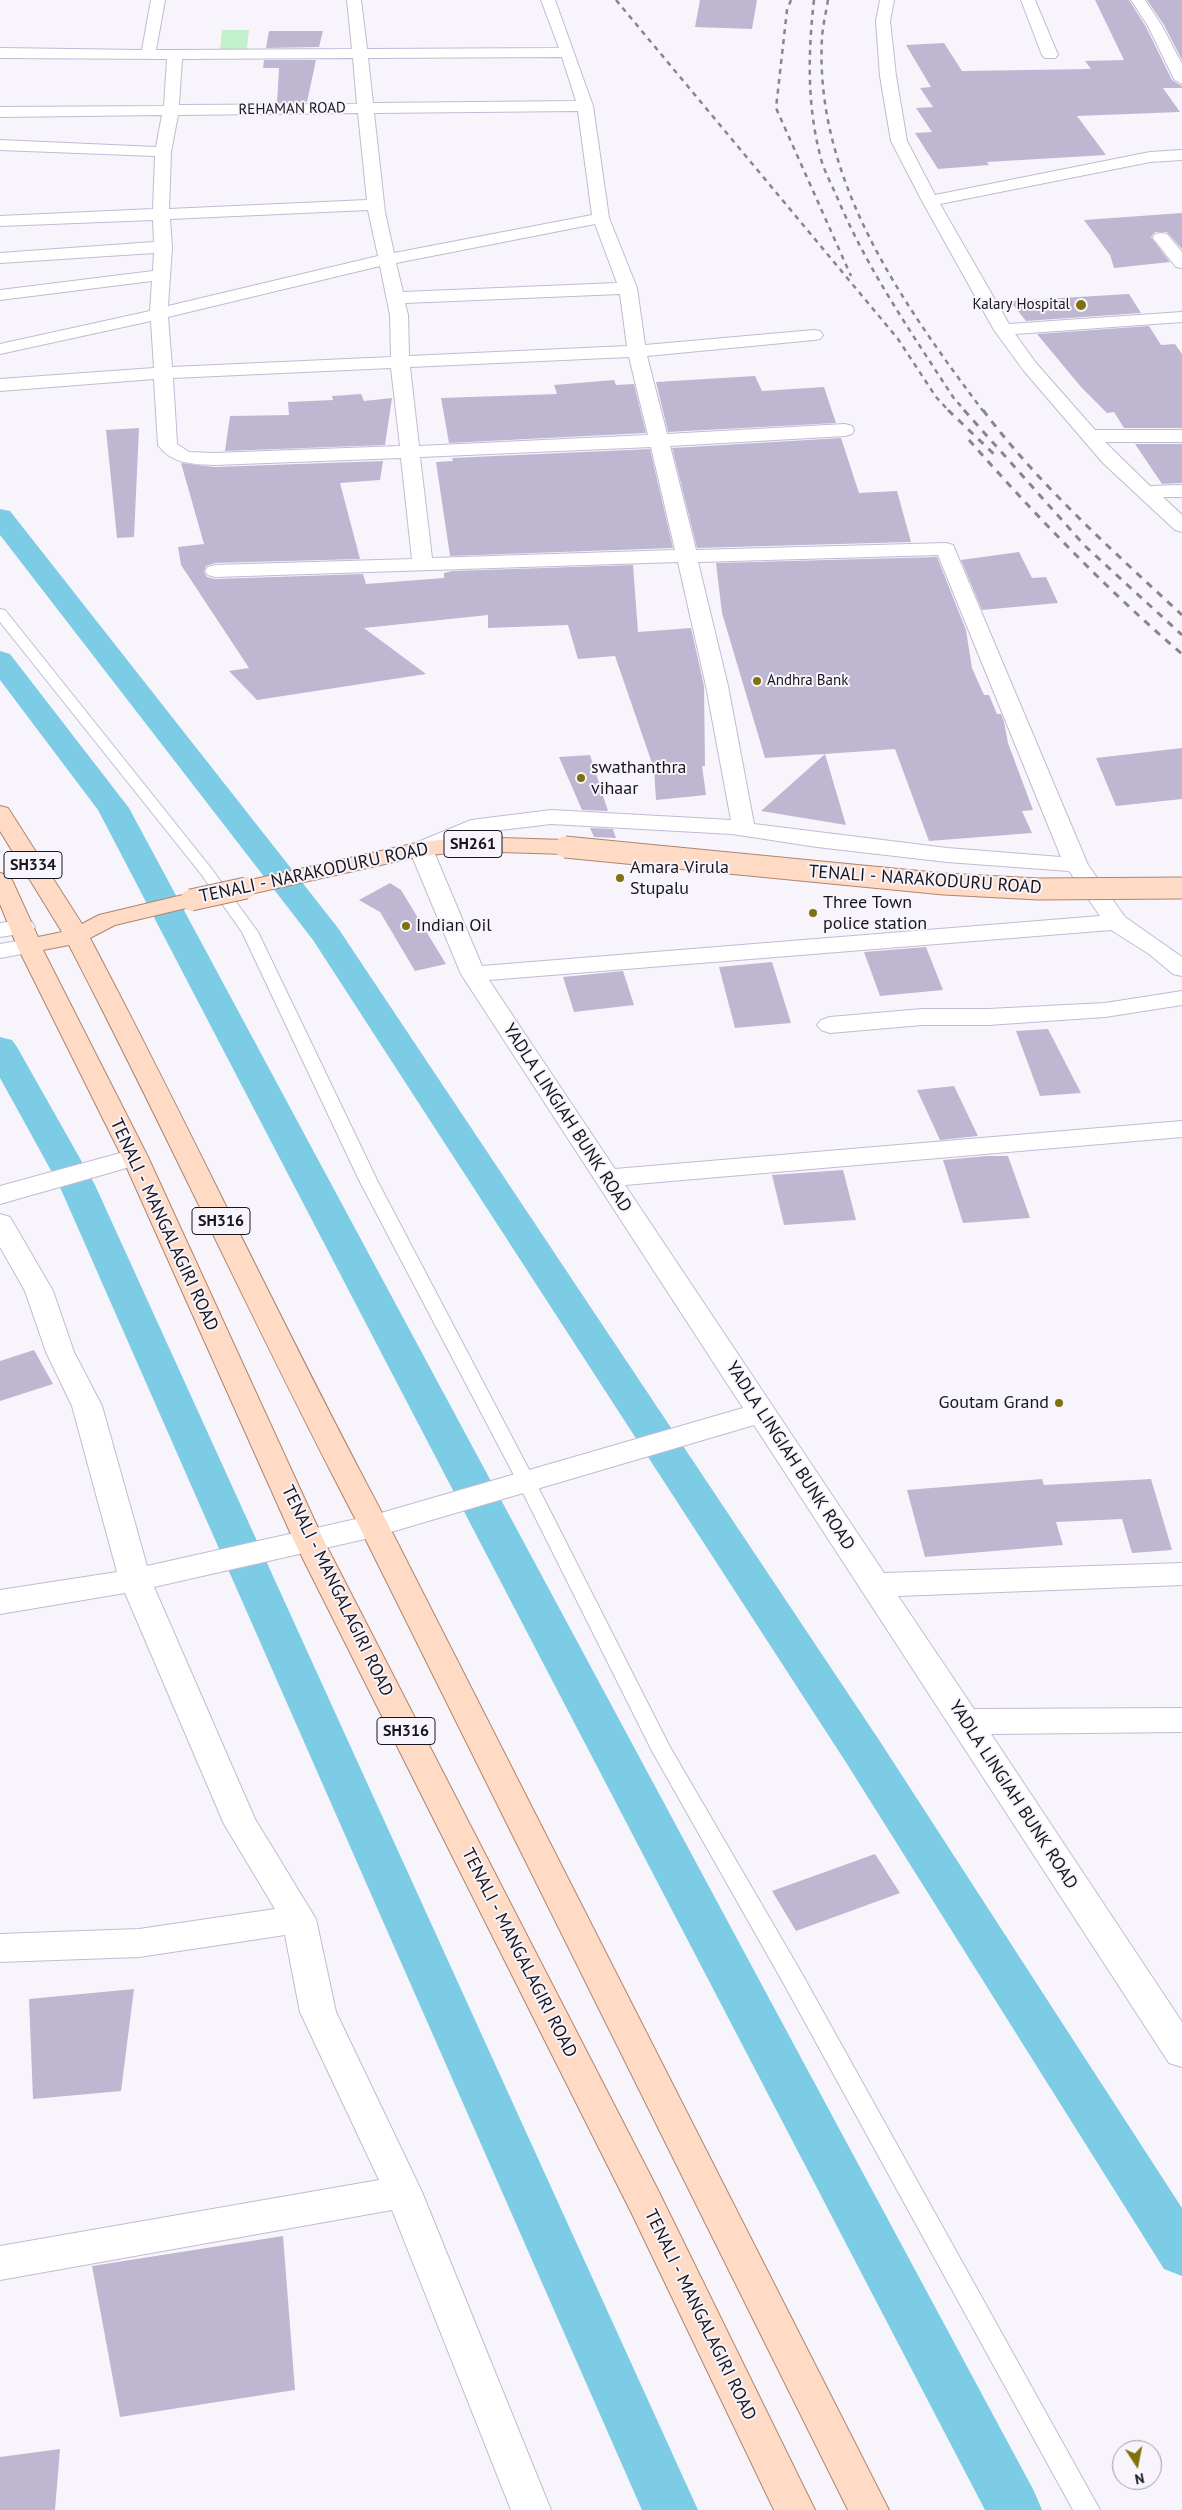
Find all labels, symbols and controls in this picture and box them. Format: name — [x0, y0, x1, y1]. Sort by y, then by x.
street label: REHAMAN ROAD — [238, 99, 346, 119]
place label: Kalary Hospital — [972, 296, 1070, 314]
marker: Kalary Hospital — [1074, 298, 1088, 312]
place label: Andhra Bank — [767, 672, 848, 690]
marker: Andhra Bank — [751, 675, 763, 687]
place label: swathanthra vihaar — [591, 757, 686, 800]
marker: swathanthra vihaar — [575, 772, 587, 784]
road number: SH261 — [444, 831, 502, 858]
street label: TENALI - NARAKODURU ROAD — [198, 838, 430, 908]
road number: SH334 — [4, 852, 62, 878]
place label: Amara Virula Stupalu — [630, 857, 729, 900]
street label: TENALI - NARAKODURU ROAD — [808, 861, 1042, 899]
marker: Amara Virula Stupalu — [614, 872, 626, 884]
place label: Three Town police station — [823, 892, 927, 934]
marker: Three Town police station — [807, 907, 819, 919]
place label: Indian Oil — [416, 915, 492, 937]
marker: Indian Oil — [400, 920, 412, 932]
street label: YADLA LINGIAH BUNK ROAD — [498, 1020, 636, 1216]
street label: TENALI - MANGALAGIRI ROAD — [105, 1115, 223, 1335]
road number: SH316 — [192, 1208, 250, 1234]
street label: YADLA LINGIAH BUNK ROAD — [721, 1358, 859, 1554]
place label: Goutam Grand — [939, 1392, 1049, 1414]
marker: Goutam Grand — [1053, 1397, 1065, 1409]
street label: TENALI - MANGALAGIRI ROAD — [276, 1482, 398, 1700]
street label: YADLA LINGIAH BUNK ROAD — [944, 1697, 1082, 1893]
road number: SH316 — [377, 1718, 435, 1744]
street label: TENALI - MANGALAGIRI ROAD — [457, 1845, 581, 2061]
street label: TENALI - MANGALAGIRI ROAD — [639, 2206, 761, 2424]
north arrow — [1112, 2440, 1162, 2490]
text: N — [1133, 2469, 1146, 2488]

